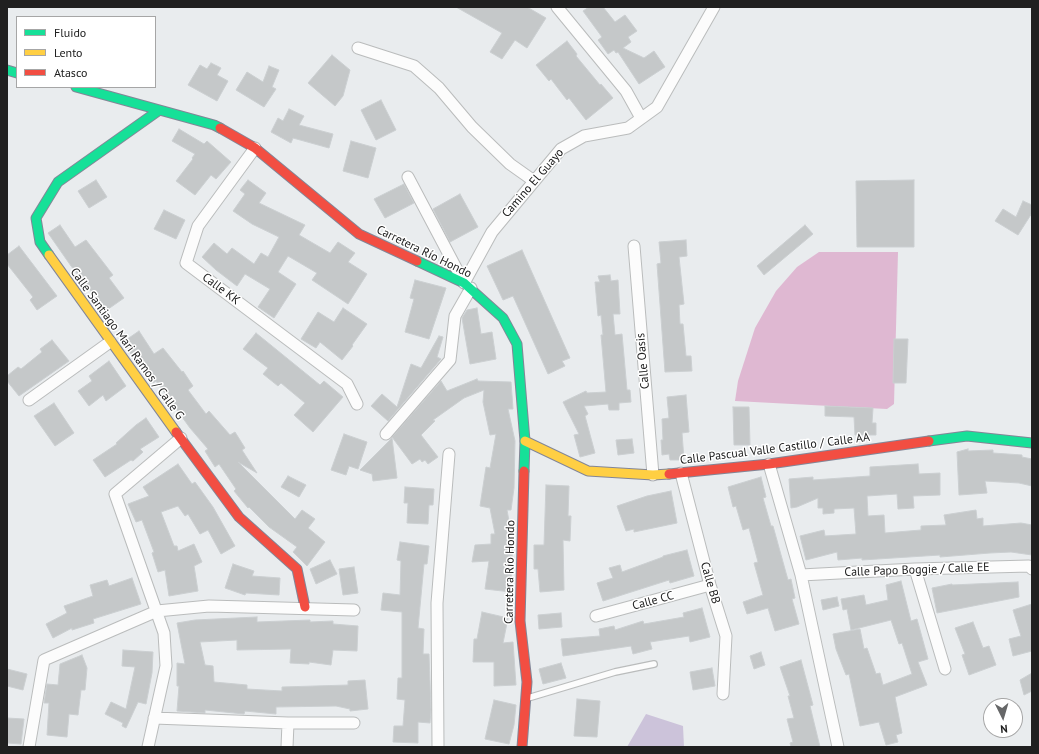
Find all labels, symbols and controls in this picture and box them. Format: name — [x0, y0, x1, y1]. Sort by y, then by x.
legend — [16, 16, 156, 88]
text: Fluido — [54, 25, 86, 40]
text: Lento — [54, 45, 83, 60]
text: Atasco — [54, 65, 87, 80]
street label: Camino El Guayo — [499, 146, 567, 220]
street label: Carretera Río Hondo — [374, 223, 474, 281]
street label: Calle Santiago Mari Ramos / Calle G — [67, 265, 187, 423]
street label: Calle KK — [199, 270, 243, 308]
street label: Calle Oasis — [633, 332, 653, 390]
street label: Calle Pascual Valle Castillo / Calle AA — [679, 430, 871, 468]
street label: Carretera Río Hondo — [502, 520, 518, 624]
street label: Calle BB — [697, 560, 723, 606]
street label: Calle Papo Boggie / Calle EE — [844, 560, 990, 580]
street label: Calle CC — [631, 589, 675, 613]
north arrow — [983, 698, 1023, 738]
text: N — [1000, 722, 1008, 736]

